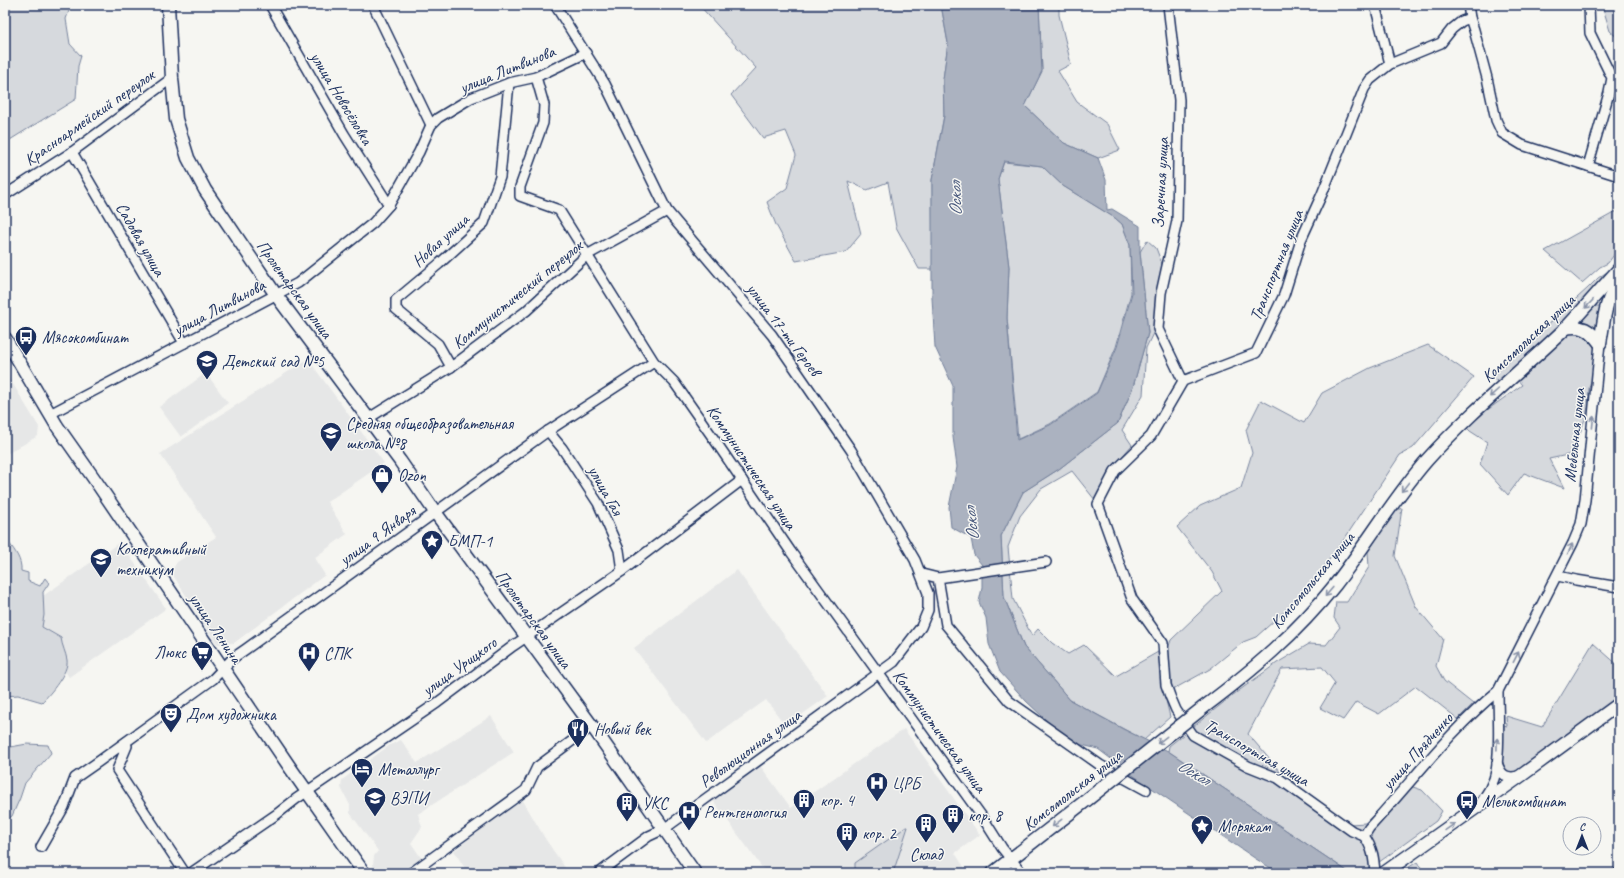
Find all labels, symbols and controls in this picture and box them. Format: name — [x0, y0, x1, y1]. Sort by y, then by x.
street label: улица Литвинова — [456, 40, 559, 98]
street label: улица Новосёловка — [305, 47, 378, 150]
street label: Красноармейский переулок — [20, 64, 160, 170]
street label: Заречная улица — [1148, 136, 1173, 229]
water label: Оскол — [944, 179, 966, 216]
street label: Садовая улица — [111, 199, 171, 281]
street label: Транспортная улица — [1245, 205, 1309, 324]
street label: Новая улица — [407, 208, 475, 271]
street label: Коммунистический переулок — [448, 234, 588, 353]
street label: Пролетарская улица — [252, 236, 338, 343]
street label: улица Литвинова — [169, 274, 270, 341]
street label: улица 17-ти Героев — [741, 278, 828, 383]
street label: Комсомольская улица — [1477, 289, 1580, 387]
one-way arrow — [1584, 299, 1594, 309]
bus stop icon: Мясокомбинат — [13, 324, 39, 357]
place label: Мясокомбинат — [42, 327, 129, 348]
school or university icon: Детский сад №5 — [194, 348, 220, 381]
place label: Детский сад №5 — [222, 351, 325, 372]
street label: Мебельная улица — [1559, 386, 1590, 483]
one-way arrow — [1489, 389, 1500, 398]
street label: Коммунистическая улица — [702, 401, 802, 535]
place label: Средняя общеобразовательная школа №8 — [346, 413, 514, 454]
one-way arrow — [1589, 416, 1596, 429]
school or university icon: Средняя общеобразовательная школа №8 — [318, 420, 344, 453]
street label: улица Гая — [583, 461, 629, 520]
shop icon: Ozon — [369, 462, 395, 495]
place label: Ozon — [398, 465, 426, 486]
one-way arrow — [1401, 482, 1409, 493]
street label: улица 9 Января — [334, 500, 421, 571]
water label: Оскол — [958, 503, 984, 542]
street label: Комсомольская улица — [1266, 527, 1360, 633]
place icon: БМП-1 — [419, 528, 445, 561]
place label: БМП-1 — [448, 531, 494, 552]
place label: Кооперативный техникум — [116, 539, 207, 580]
one-way arrow — [1567, 544, 1574, 556]
school or university icon: Кооперативный техникум — [88, 546, 114, 579]
street label: Пролетарская улица — [491, 566, 577, 673]
one-way arrow — [1324, 587, 1333, 598]
street label: улица Ленина — [184, 588, 248, 669]
street label: улица Урицкого — [417, 632, 502, 701]
supermarket icon: Люкс — [189, 639, 215, 672]
hospital icon: СПК — [296, 640, 322, 673]
place label: Люкс — [155, 642, 187, 663]
place label: СПК — [324, 643, 353, 664]
one-way arrow — [1512, 651, 1520, 663]
street label: Коммунистическая улица — [888, 666, 992, 798]
theatre icon: Дом художника — [158, 701, 184, 734]
place label: Дом художника — [186, 704, 277, 725]
street label: Революционная улица — [695, 704, 806, 792]
street label: улица Прядченко — [1377, 708, 1458, 795]
street label: Транспортная улица — [1201, 714, 1314, 792]
restaurant icon: Новый век — [565, 716, 591, 749]
place label: Новый век — [594, 719, 652, 740]
one-way arrow — [1157, 736, 1168, 745]
one-way arrow — [1493, 738, 1501, 751]
street label: Комсомольская улица — [1019, 745, 1127, 836]
water label: Оскол — [1174, 754, 1217, 792]
hotel icon: Металлург — [349, 756, 375, 789]
place label: Металлург — [378, 759, 440, 780]
hospital icon: ЦРБ — [864, 770, 890, 803]
place label: ЦРБ — [892, 773, 922, 794]
school or university icon: ВЭПИ — [362, 785, 388, 818]
building icon: кор. 4 — [791, 787, 817, 820]
place label: ВЭПИ — [390, 788, 431, 809]
bus stop icon: Мелькомбинат — [1454, 788, 1480, 821]
building icon: УКС — [614, 790, 640, 823]
place label: кор. 4 — [820, 790, 856, 811]
place label: Мелькомбинат — [1482, 791, 1566, 812]
place label: УКС — [642, 793, 670, 814]
hospital icon: Рентгенология — [676, 799, 702, 832]
place label: Рентгенология — [704, 802, 787, 823]
building icon: кор. 8 — [940, 802, 966, 835]
place label: кор. 8 — [968, 805, 1004, 826]
building icon: Склад — [913, 811, 939, 844]
place icon: Морякам — [1189, 813, 1215, 846]
place label: Морякам — [1218, 816, 1271, 837]
north arrow — [1562, 816, 1602, 856]
one-way arrow — [1052, 819, 1063, 828]
text: С — [1579, 819, 1586, 833]
building icon: кор. 2 — [834, 820, 860, 853]
place label: кор. 2 — [862, 823, 897, 844]
one-way arrow — [1444, 823, 1455, 831]
place label: Склад — [910, 844, 945, 865]

